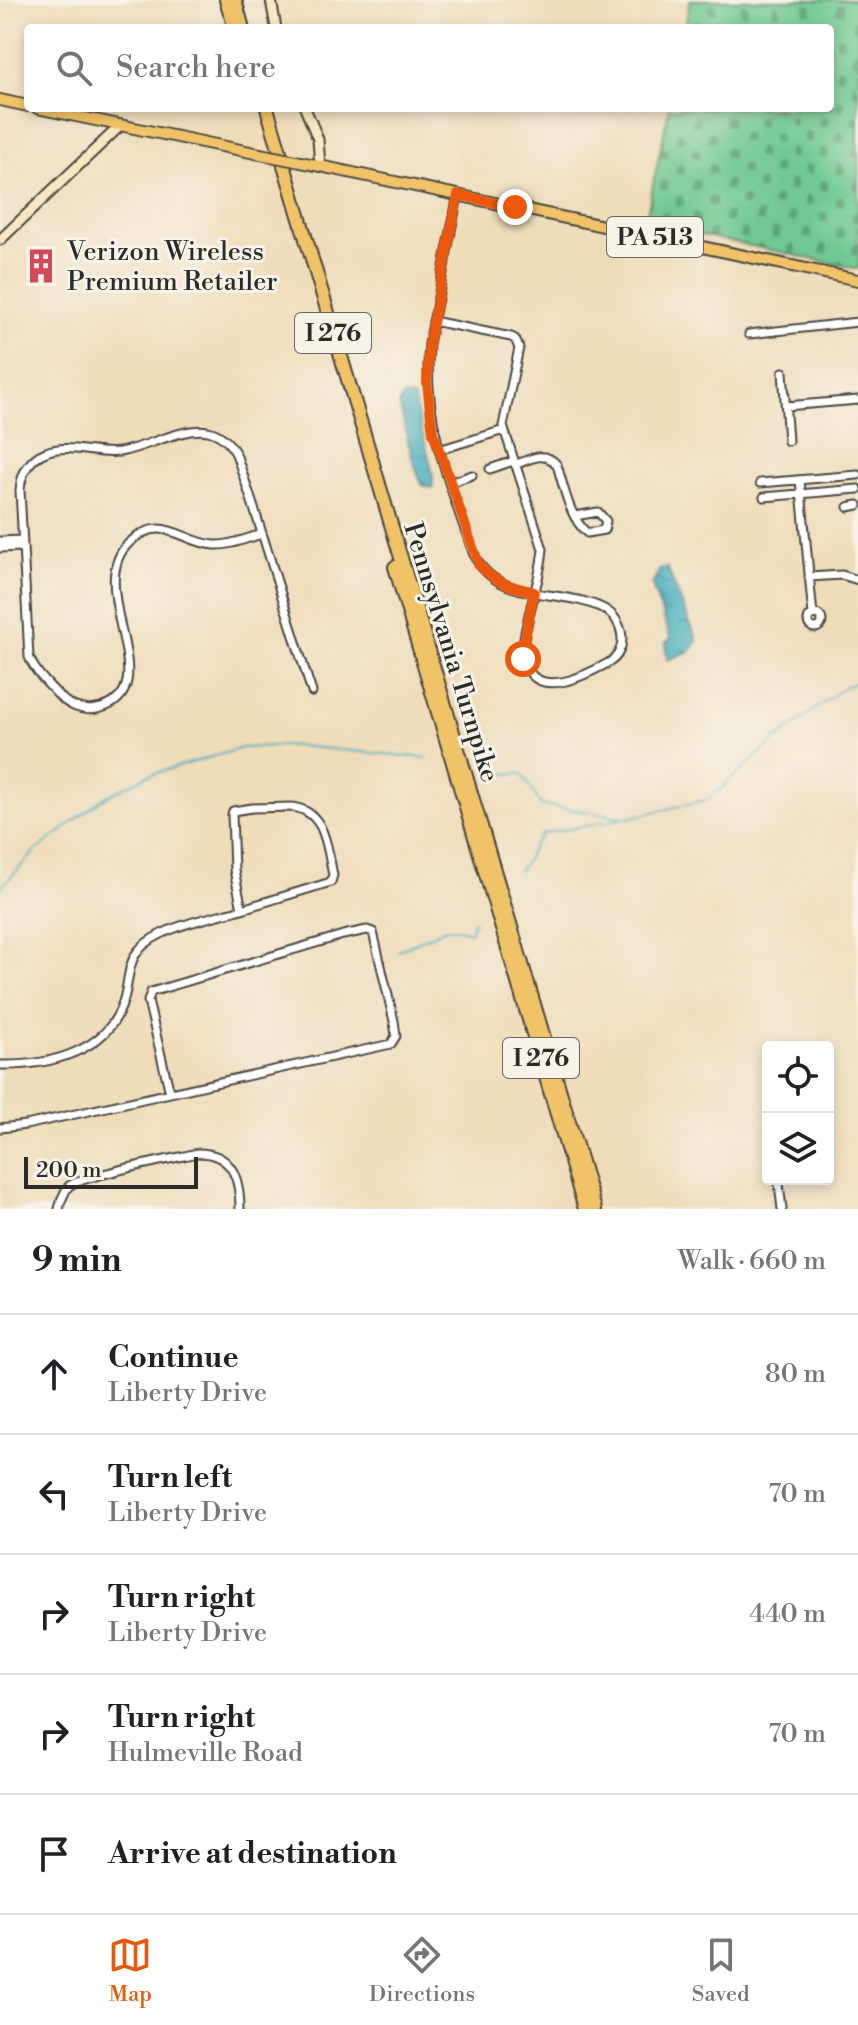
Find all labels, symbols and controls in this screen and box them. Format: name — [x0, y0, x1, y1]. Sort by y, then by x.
search box — [24, 24, 834, 112]
icon: search — [52, 46, 96, 90]
text: Search here — [116, 49, 276, 87]
route end — [497, 189, 533, 225]
road number: PA 513 — [607, 217, 703, 257]
place label: Verizon Wireless Premium Retailer — [66, 236, 278, 298]
building icon: Verizon Wireless Premium Retailer — [22, 247, 60, 285]
road number: I 276 — [295, 313, 371, 353]
street label: Pennsylvania Turnpike — [396, 519, 506, 786]
route start — [505, 641, 541, 677]
road number: I 276 — [503, 1038, 579, 1078]
map controls — [762, 1041, 834, 1185]
button: locate — [762, 1041, 834, 1113]
button: layers — [762, 1113, 834, 1185]
scale bar — [24, 1153, 198, 1189]
text: 200 m — [36, 1157, 102, 1184]
text: 9 min — [32, 1240, 122, 1282]
text: Walk · 660 m — [678, 1245, 826, 1277]
text: Continue — [108, 1339, 239, 1377]
icon: ahead — [32, 1352, 76, 1396]
text: 80 m — [765, 1358, 826, 1390]
text: Liberty Drive — [108, 1377, 267, 1409]
text: Turn left — [108, 1459, 232, 1497]
icon: left — [32, 1472, 76, 1516]
text: 70 m — [768, 1478, 826, 1510]
text: Liberty Drive — [108, 1497, 267, 1529]
text: Turn right — [108, 1579, 255, 1617]
icon: right — [32, 1592, 76, 1636]
text: 440 m — [749, 1598, 826, 1630]
text: Liberty Drive — [108, 1617, 267, 1649]
text: Turn right — [108, 1699, 255, 1737]
icon: right — [32, 1712, 76, 1756]
text: 70 m — [768, 1718, 826, 1750]
text: Hulmeville Road — [108, 1737, 303, 1769]
icon: arrive — [32, 1832, 76, 1876]
text: Arrive at destination — [108, 1835, 397, 1873]
tab: Map — [108, 1933, 152, 2008]
tab: Directions — [369, 1933, 475, 2008]
tab: Saved — [692, 1933, 750, 2008]

